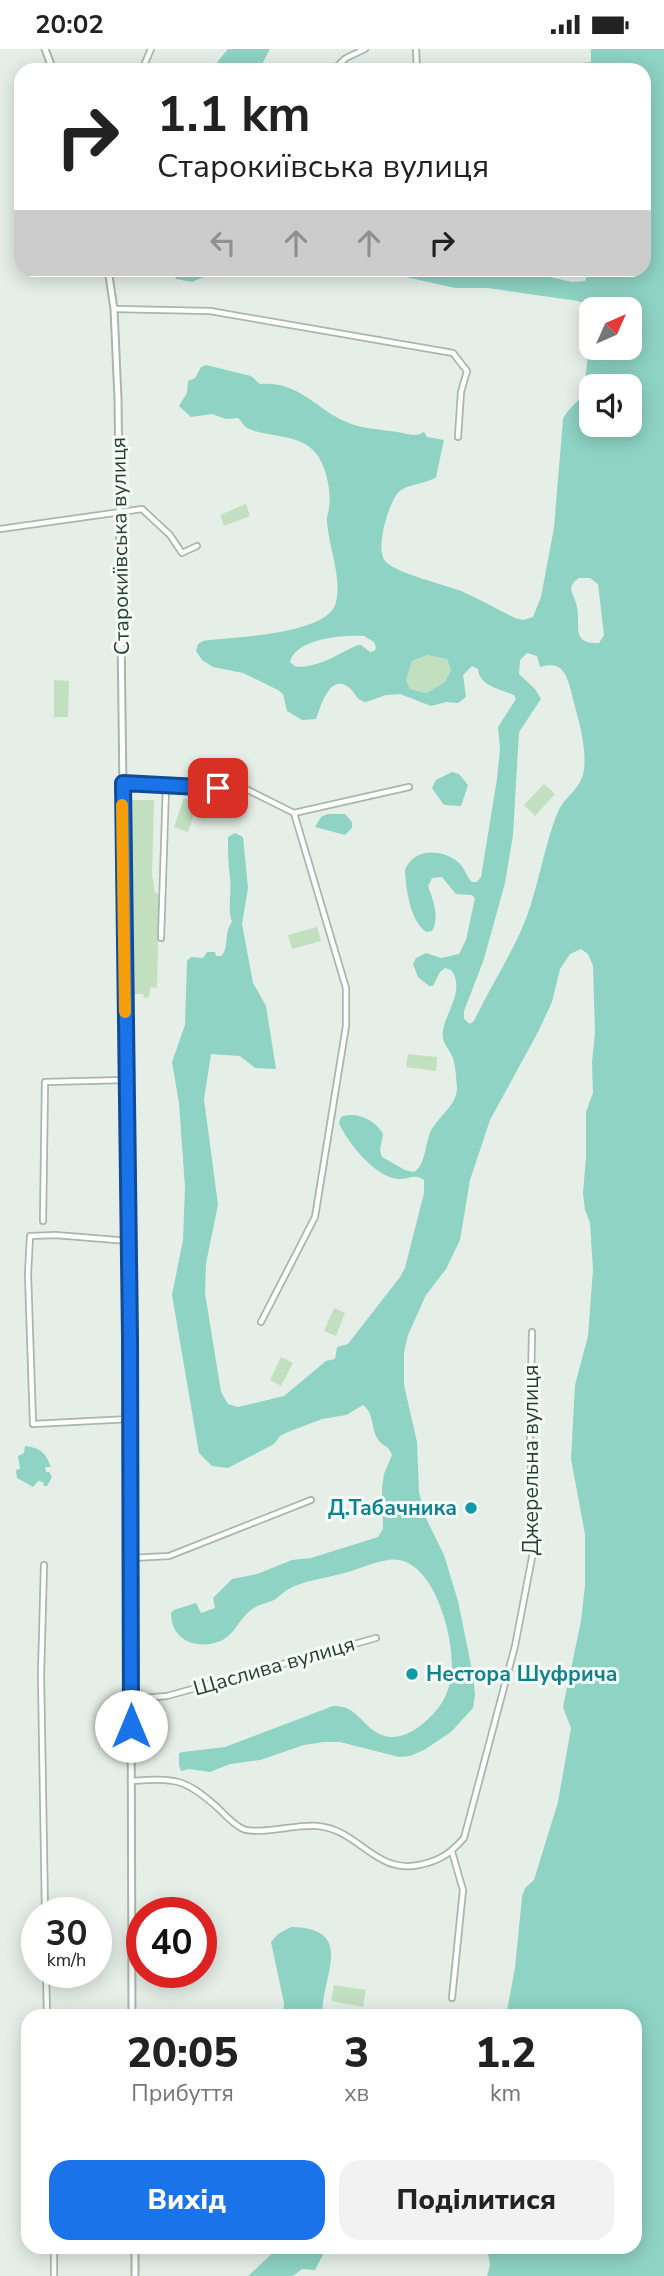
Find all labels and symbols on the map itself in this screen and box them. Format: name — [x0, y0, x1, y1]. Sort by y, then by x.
north arrow — [579, 297, 642, 361]
street label: Старокиївська вулиця — [104, 437, 136, 655]
pin — [188, 758, 248, 818]
street label: Джерельна вулиця — [517, 1365, 545, 1555]
place label: Д.Табачника — [328, 1494, 457, 1522]
marker: Д.Табачника — [463, 1500, 479, 1516]
street label: Щаслива вулиця — [190, 1630, 358, 1702]
place label: Нестора Шуфрича — [426, 1660, 618, 1688]
marker: Нестора Шуфрича — [404, 1666, 420, 1682]
position arrow — [94, 1689, 168, 1763]
speed limit sign: 40 — [126, 1897, 217, 1988]

